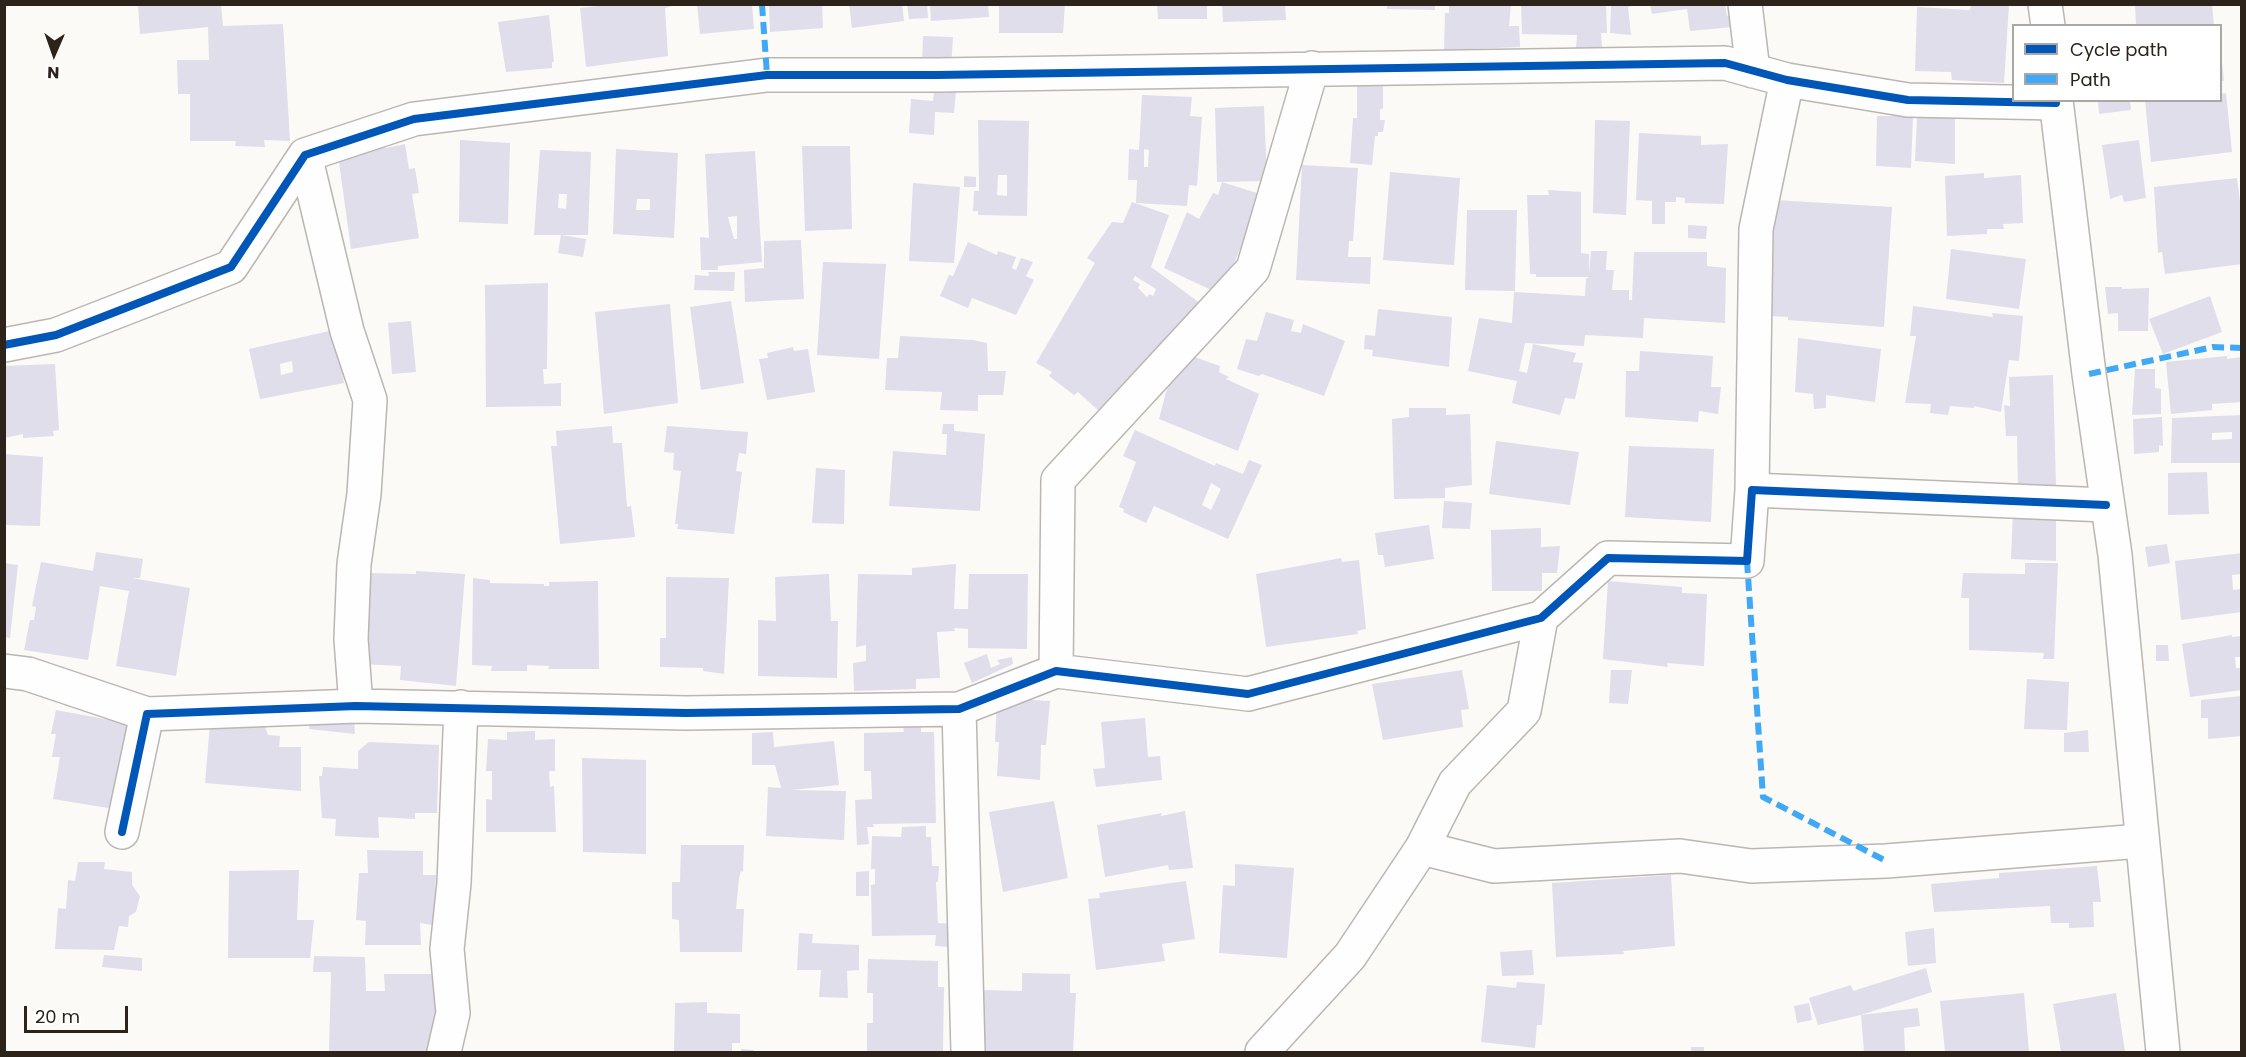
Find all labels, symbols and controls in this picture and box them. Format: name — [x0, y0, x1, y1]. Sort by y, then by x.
north arrow — [24, 24, 84, 84]
legend — [2012, 24, 2222, 102]
text: Cycle path — [2070, 37, 2168, 62]
text: N — [47, 61, 60, 84]
text: Path — [2070, 67, 2111, 92]
scale bar — [27, 994, 130, 1032]
text: 20 m — [35, 1004, 80, 1029]

